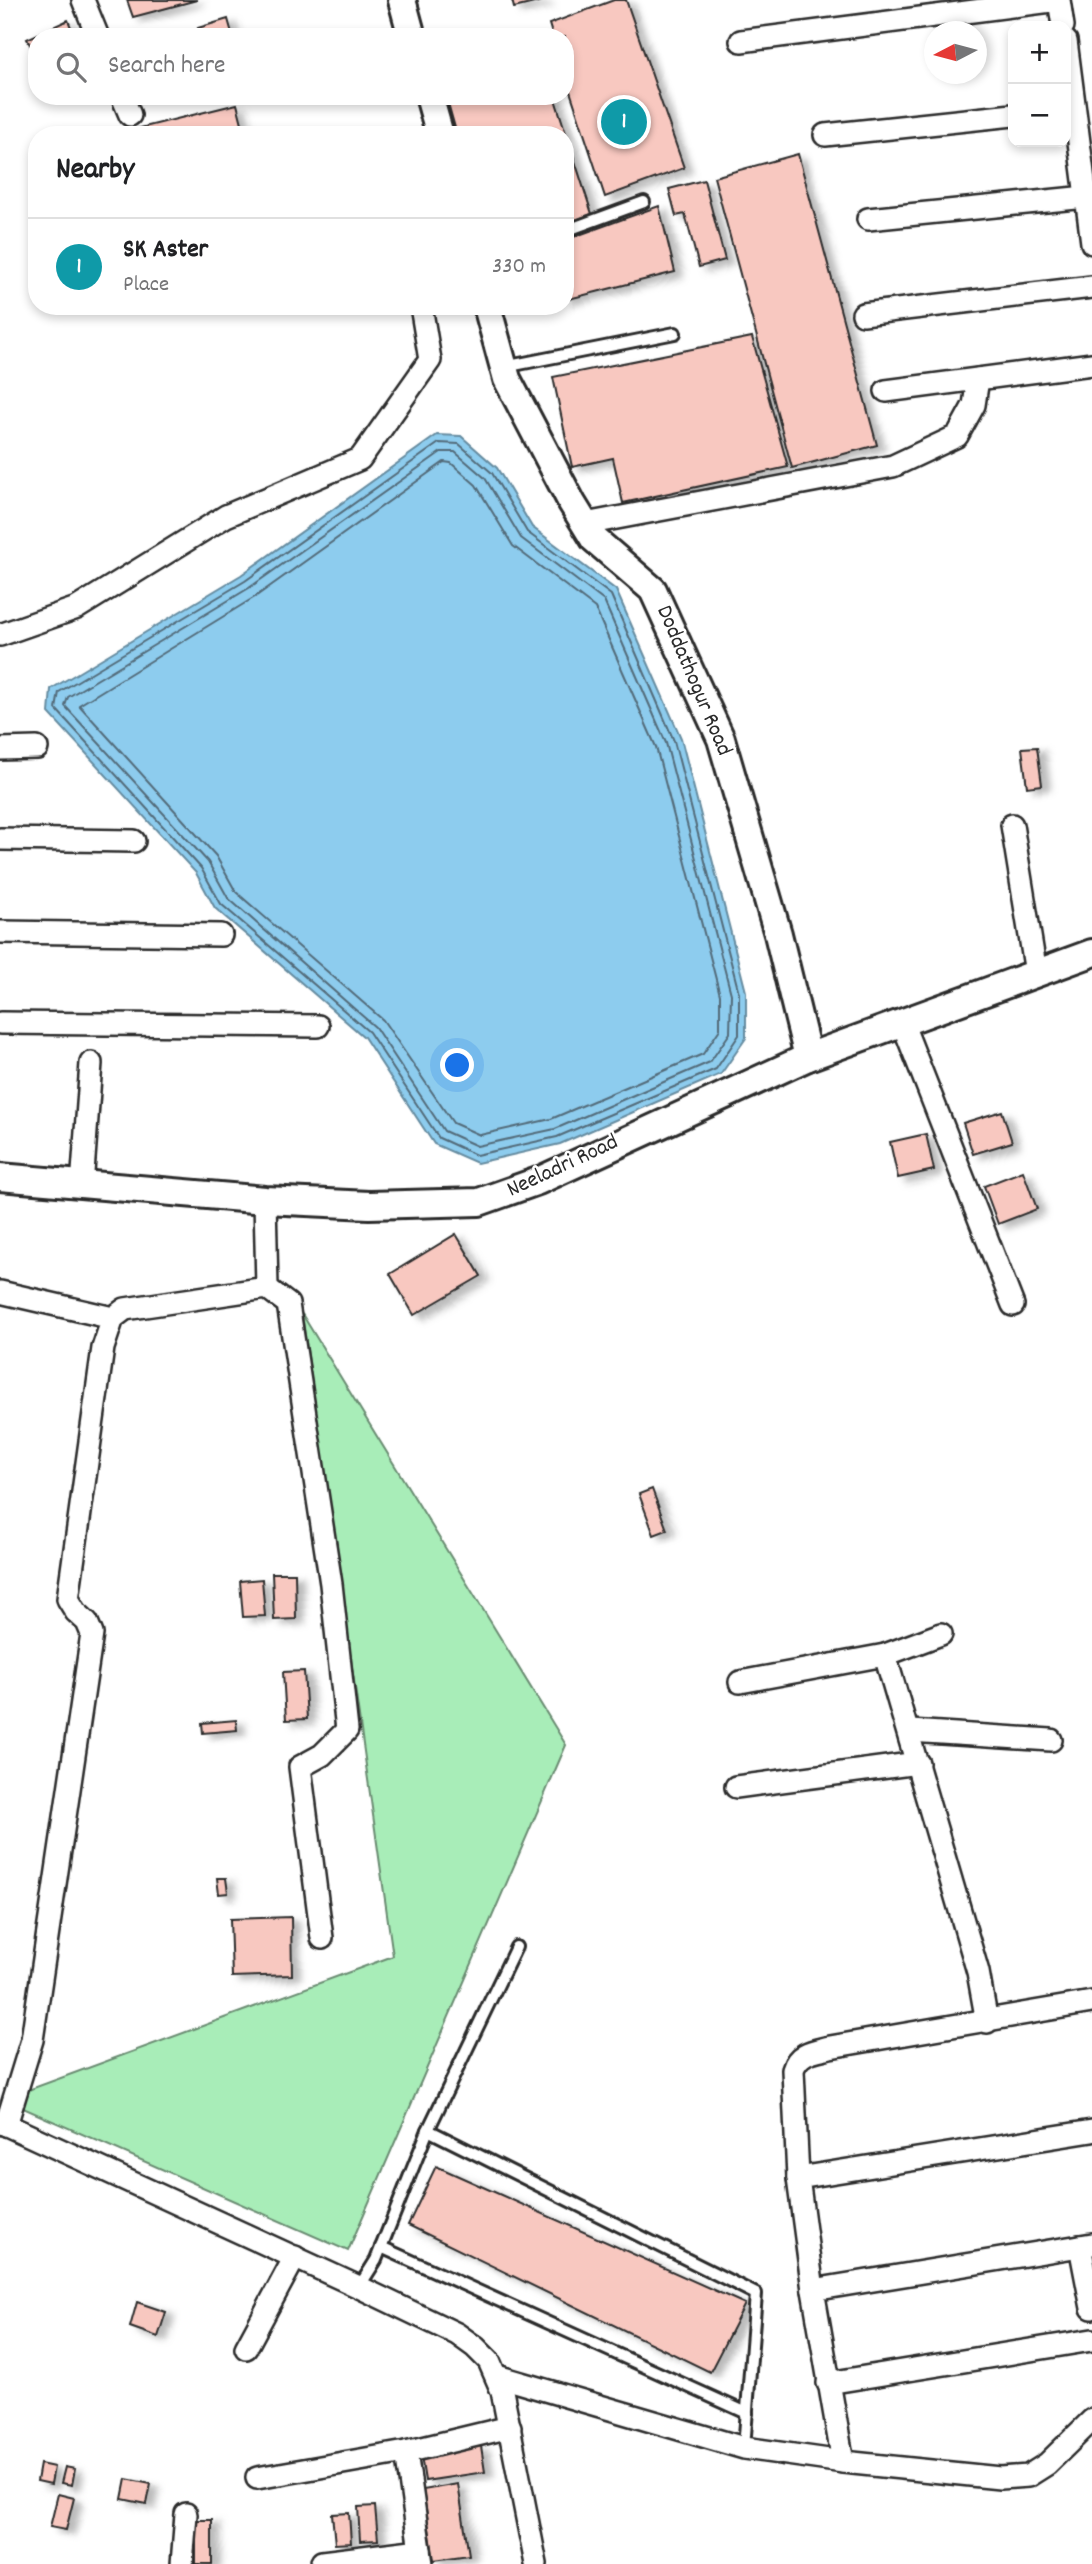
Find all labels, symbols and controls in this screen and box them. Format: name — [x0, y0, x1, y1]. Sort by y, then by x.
north arrow — [924, 21, 987, 84]
map controls — [1008, 21, 1071, 147]
button: + — [1008, 21, 1071, 84]
search box — [28, 28, 574, 105]
icon: search — [52, 48, 90, 86]
text: Search here — [108, 48, 226, 85]
button: − — [1008, 84, 1071, 147]
pin: 1 — [601, 96, 647, 148]
text: Nearby — [56, 150, 134, 193]
text: SK Aster — [123, 232, 208, 269]
text: 1 — [76, 251, 82, 284]
text: 330 m — [492, 251, 546, 284]
text: Place — [123, 269, 169, 302]
street label: Doddathogur Road — [646, 601, 740, 761]
your location — [440, 1048, 474, 1082]
street label: Neeladri Road — [502, 1127, 624, 1207]

